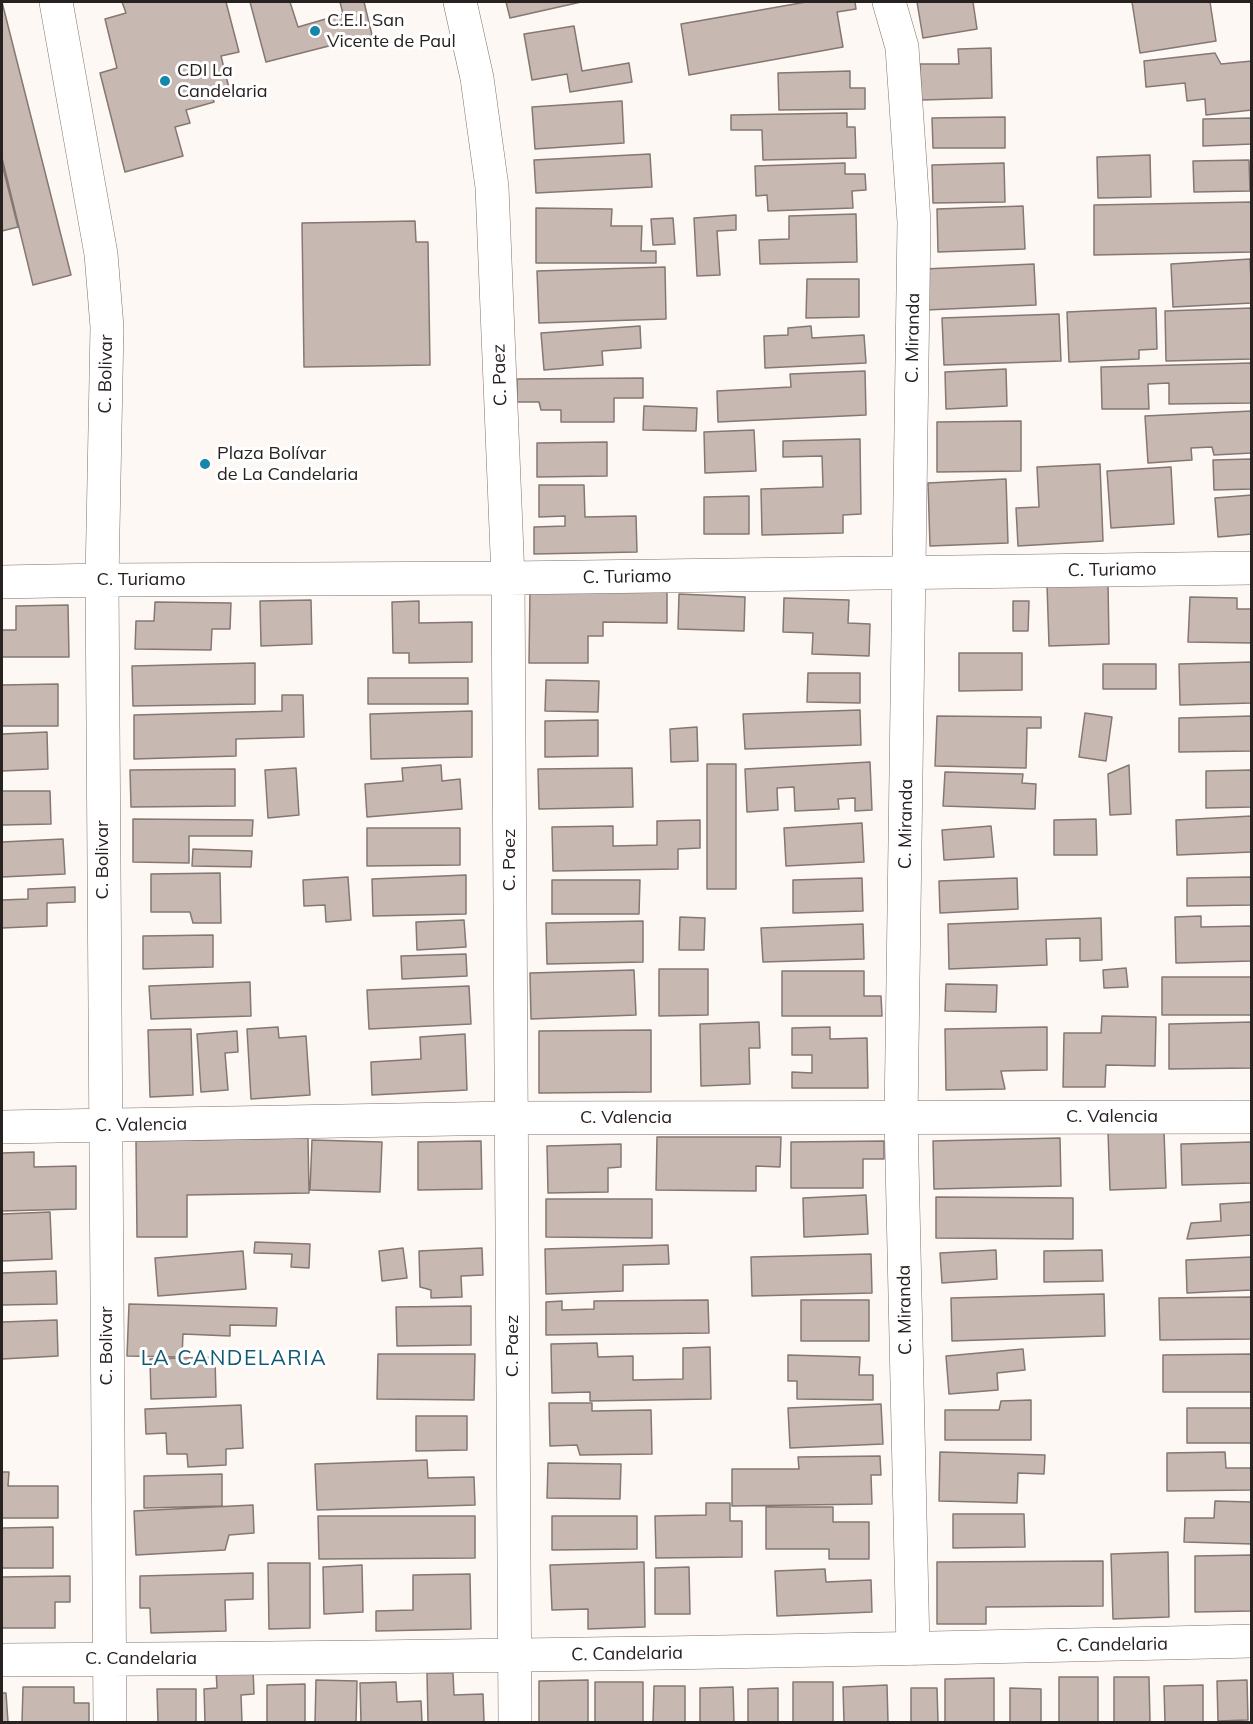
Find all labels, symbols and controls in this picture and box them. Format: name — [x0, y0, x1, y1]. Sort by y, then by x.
place label: C.E.I. San Vicente de Paul — [327, 10, 456, 52]
marker: C.E.I. San Vicente de Paul — [308, 24, 322, 38]
place label: CDI La Candelaria — [177, 60, 268, 103]
marker: CDI La Candelaria — [158, 74, 172, 88]
street label: C. Miranda — [901, 293, 925, 383]
street label: C. Bolivar — [95, 334, 117, 414]
street label: C. Paez — [488, 343, 512, 407]
place label: Plaza Bolívar de La Candelaria — [217, 443, 358, 486]
marker: Plaza Bolívar de La Candelaria — [198, 457, 212, 471]
street label: C. Turiamo — [1067, 558, 1157, 582]
street label: C. Turiamo — [582, 565, 672, 589]
street label: C. Turiamo — [97, 569, 185, 591]
street label: C. Miranda — [894, 779, 918, 869]
street label: C. Bolivar — [92, 820, 114, 900]
street label: C. Paez — [499, 829, 521, 891]
street label: C. Valencia — [1066, 1106, 1158, 1128]
street label: C. Valencia — [580, 1107, 672, 1129]
street label: C. Valencia — [95, 1113, 187, 1137]
street label: C. Miranda — [893, 1265, 917, 1355]
street label: C. Bolivar — [96, 1306, 118, 1386]
street label: C. Paez — [502, 1315, 524, 1377]
district label: LA CANDELARIA — [141, 1346, 327, 1372]
street label: C. Candelaria — [1056, 1633, 1168, 1657]
street label: C. Candelaria — [571, 1642, 683, 1666]
street label: C. Candelaria — [85, 1648, 197, 1670]

